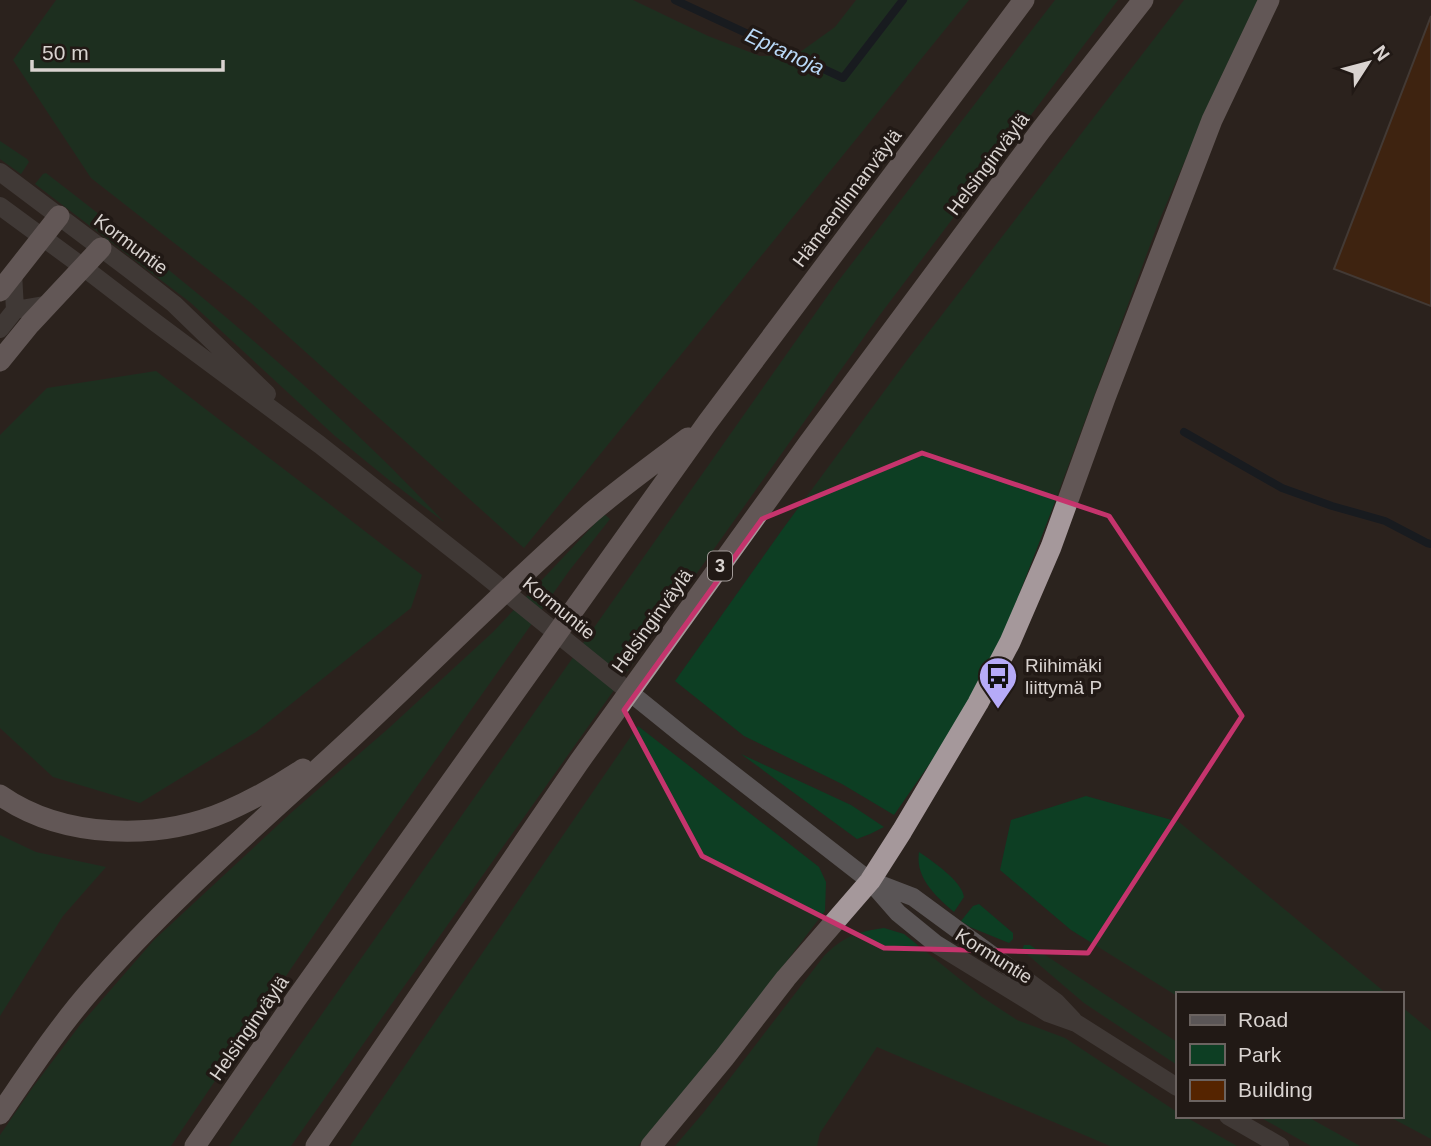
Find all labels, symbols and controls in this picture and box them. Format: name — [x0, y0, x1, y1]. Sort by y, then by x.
water label: Epranoja — [742, 23, 828, 79]
scale bar — [32, 28, 222, 72]
north arrow — [1333, 28, 1403, 98]
text: 50 m — [42, 41, 89, 64]
text: N — [1369, 42, 1394, 65]
street label: Helsinginväylä — [943, 108, 1034, 219]
street label: Hämeenlinnanväylä — [788, 125, 906, 271]
street label: Kormuntie — [90, 210, 172, 278]
road number: 3 — [708, 552, 732, 580]
street label: Helsinginväylä — [607, 565, 697, 677]
street label: Kormuntie — [519, 573, 599, 643]
bus stop icon: Riihimäki liittymä P — [977, 655, 1019, 710]
place label: Riihimäki liittymä P — [1025, 655, 1102, 698]
street label: Kormuntie — [952, 924, 1036, 988]
street label: Helsinginväylä — [205, 971, 293, 1084]
legend — [1176, 992, 1403, 1118]
text: Road — [1238, 1008, 1288, 1031]
text: Park — [1238, 1043, 1282, 1066]
text: Building — [1238, 1078, 1313, 1101]

